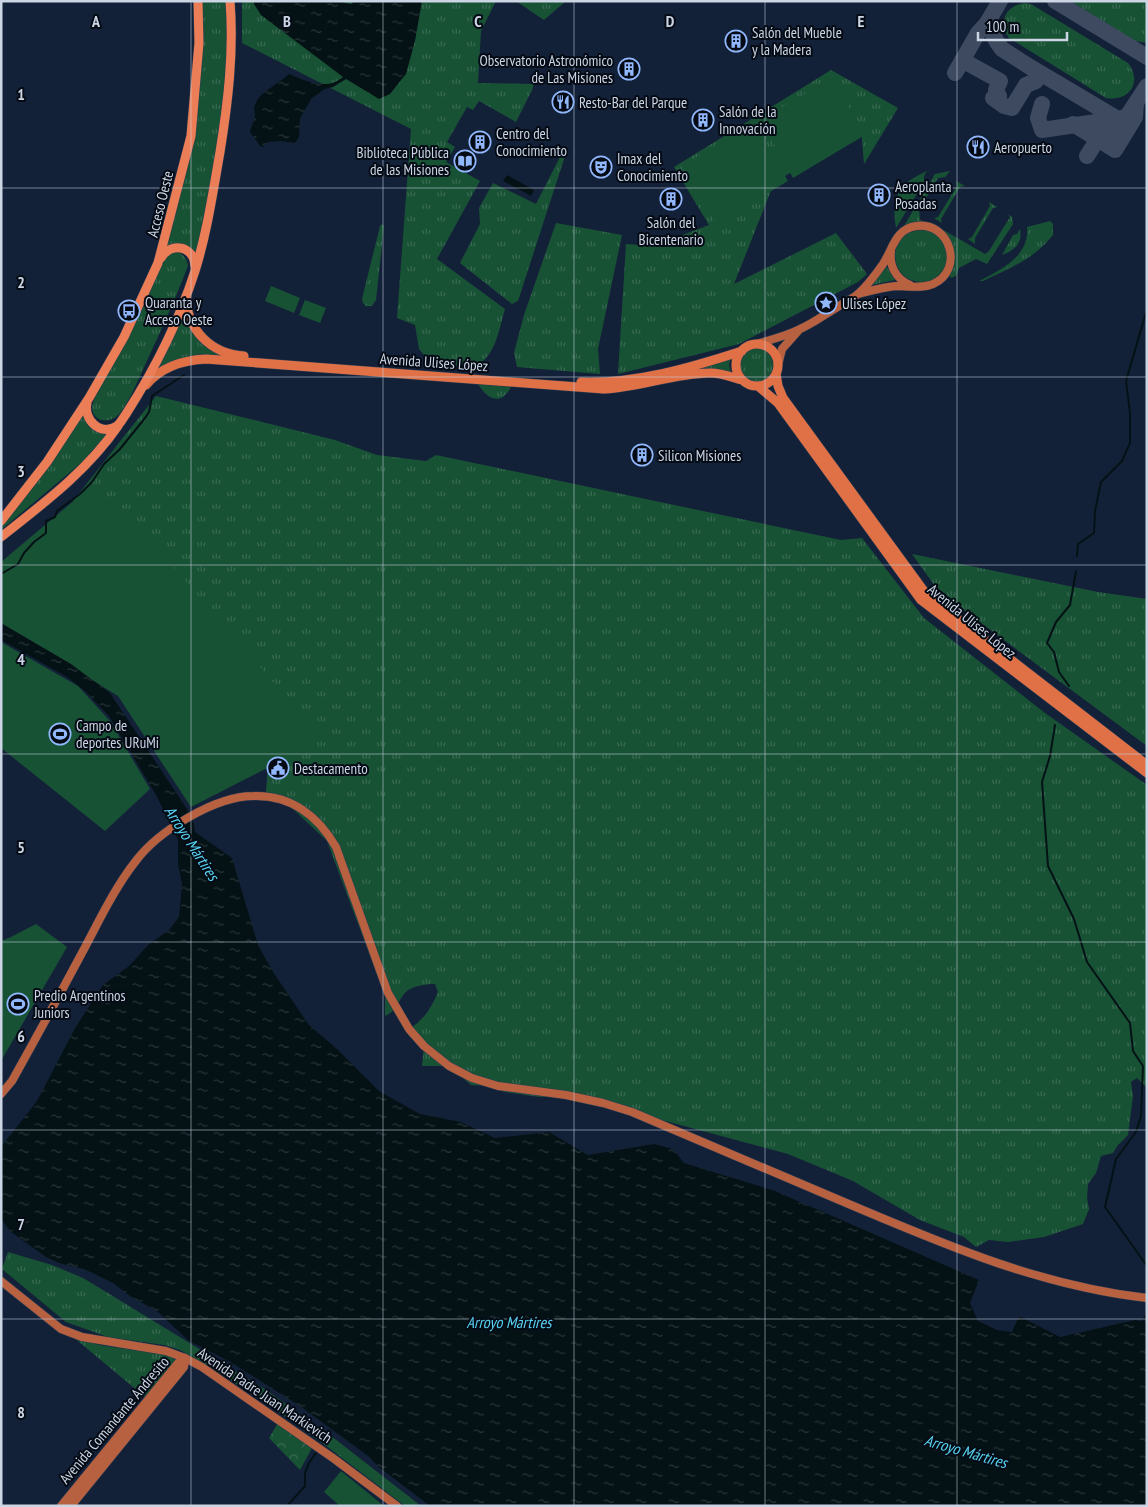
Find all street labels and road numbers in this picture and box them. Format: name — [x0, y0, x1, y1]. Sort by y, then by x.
street label: Acceso Oeste — [143, 169, 177, 239]
street label: Avenida Ulises López — [379, 349, 489, 375]
street label: Avenida Ulises López — [924, 580, 1020, 662]
street label: Avenida Padre Juan Markievich — [194, 1343, 336, 1447]
street label: Avenida Comandante Andresito — [55, 1352, 173, 1488]

